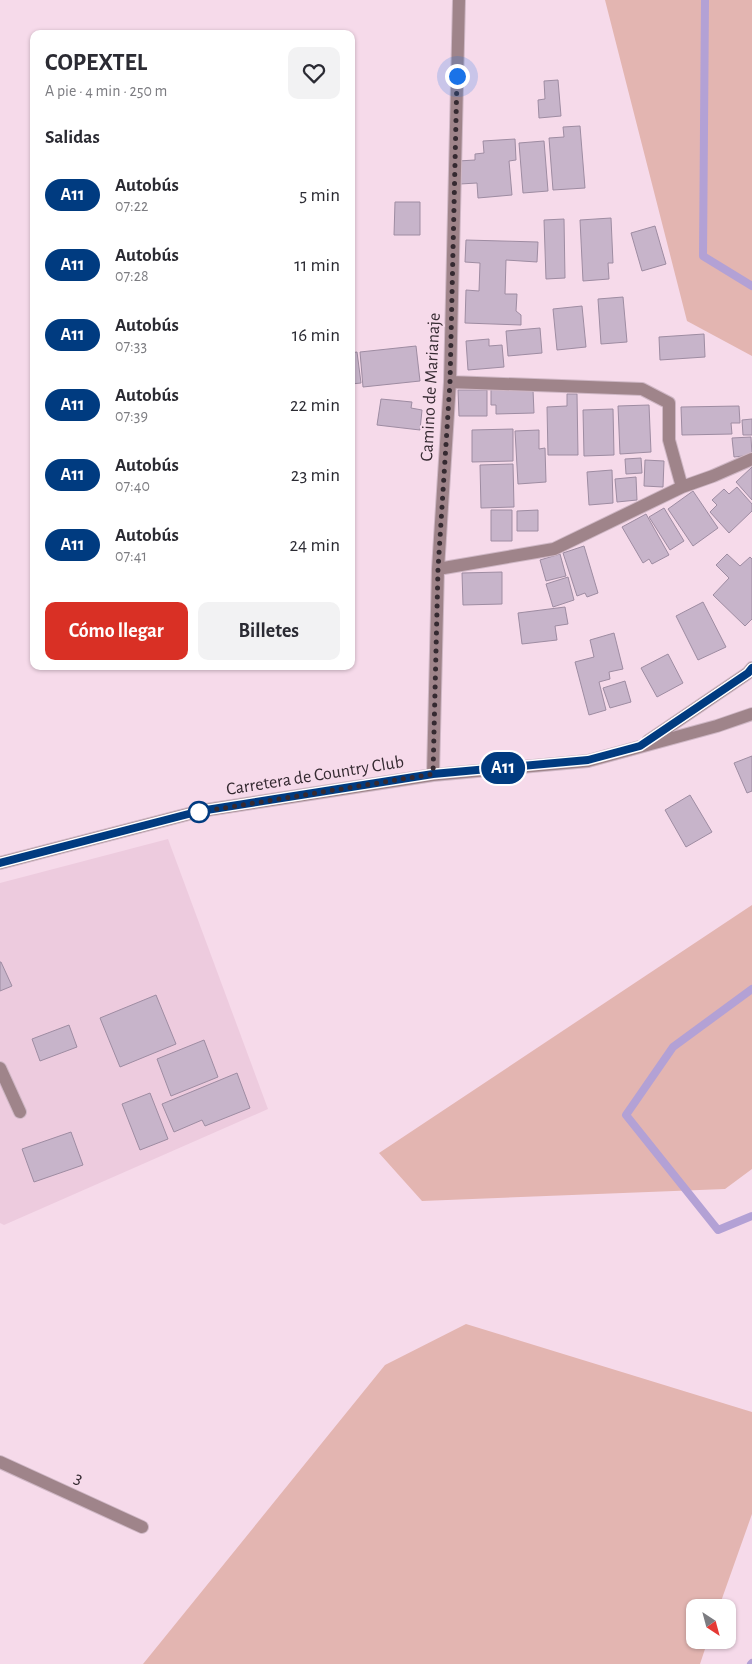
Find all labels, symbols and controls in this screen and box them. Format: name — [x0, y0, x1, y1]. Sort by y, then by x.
button: heart — [288, 47, 340, 99]
text: COPEXTEL — [45, 51, 147, 75]
your location — [445, 64, 470, 89]
text: A pie · 4 min · 250 m — [45, 83, 167, 99]
text: Salidas — [45, 128, 100, 147]
text: Autobús — [115, 176, 179, 195]
text: A11 — [61, 186, 84, 204]
text: 5 min — [299, 186, 340, 205]
text: 07:22 — [115, 198, 148, 214]
text: Autobús — [115, 246, 179, 265]
text: A11 — [61, 256, 84, 274]
text: 11 min — [294, 256, 340, 275]
text: 07:28 — [115, 268, 149, 284]
street label: Camino de Marianaje — [418, 312, 444, 462]
text: Autobús — [115, 316, 179, 335]
text: A11 — [61, 326, 84, 344]
text: 16 min — [292, 326, 340, 345]
text: 07:33 — [115, 338, 147, 354]
text: Autobús — [115, 386, 179, 405]
text: A11 — [61, 396, 84, 414]
text: 22 min — [290, 396, 340, 415]
text: 07:39 — [115, 408, 148, 424]
text: Autobús — [115, 456, 179, 475]
text: A11 — [61, 466, 84, 484]
text: 23 min — [291, 466, 340, 485]
text: 07:40 — [115, 478, 150, 494]
text: Autobús — [115, 526, 179, 545]
text: A11 — [61, 536, 84, 554]
text: 24 min — [289, 536, 340, 555]
text: 07:41 — [115, 548, 147, 564]
button: Cómo llegar — [45, 602, 188, 660]
button: Billetes — [198, 602, 340, 660]
line badge: A11 — [474, 752, 532, 784]
street label: Carretera de Country Club — [225, 753, 405, 799]
text: A11 — [491, 759, 515, 777]
unlabelled marker — [188, 801, 210, 823]
street label: 3 — [71, 1469, 86, 1489]
north arrow — [686, 1599, 736, 1649]
map controls — [686, 1599, 736, 1649]

